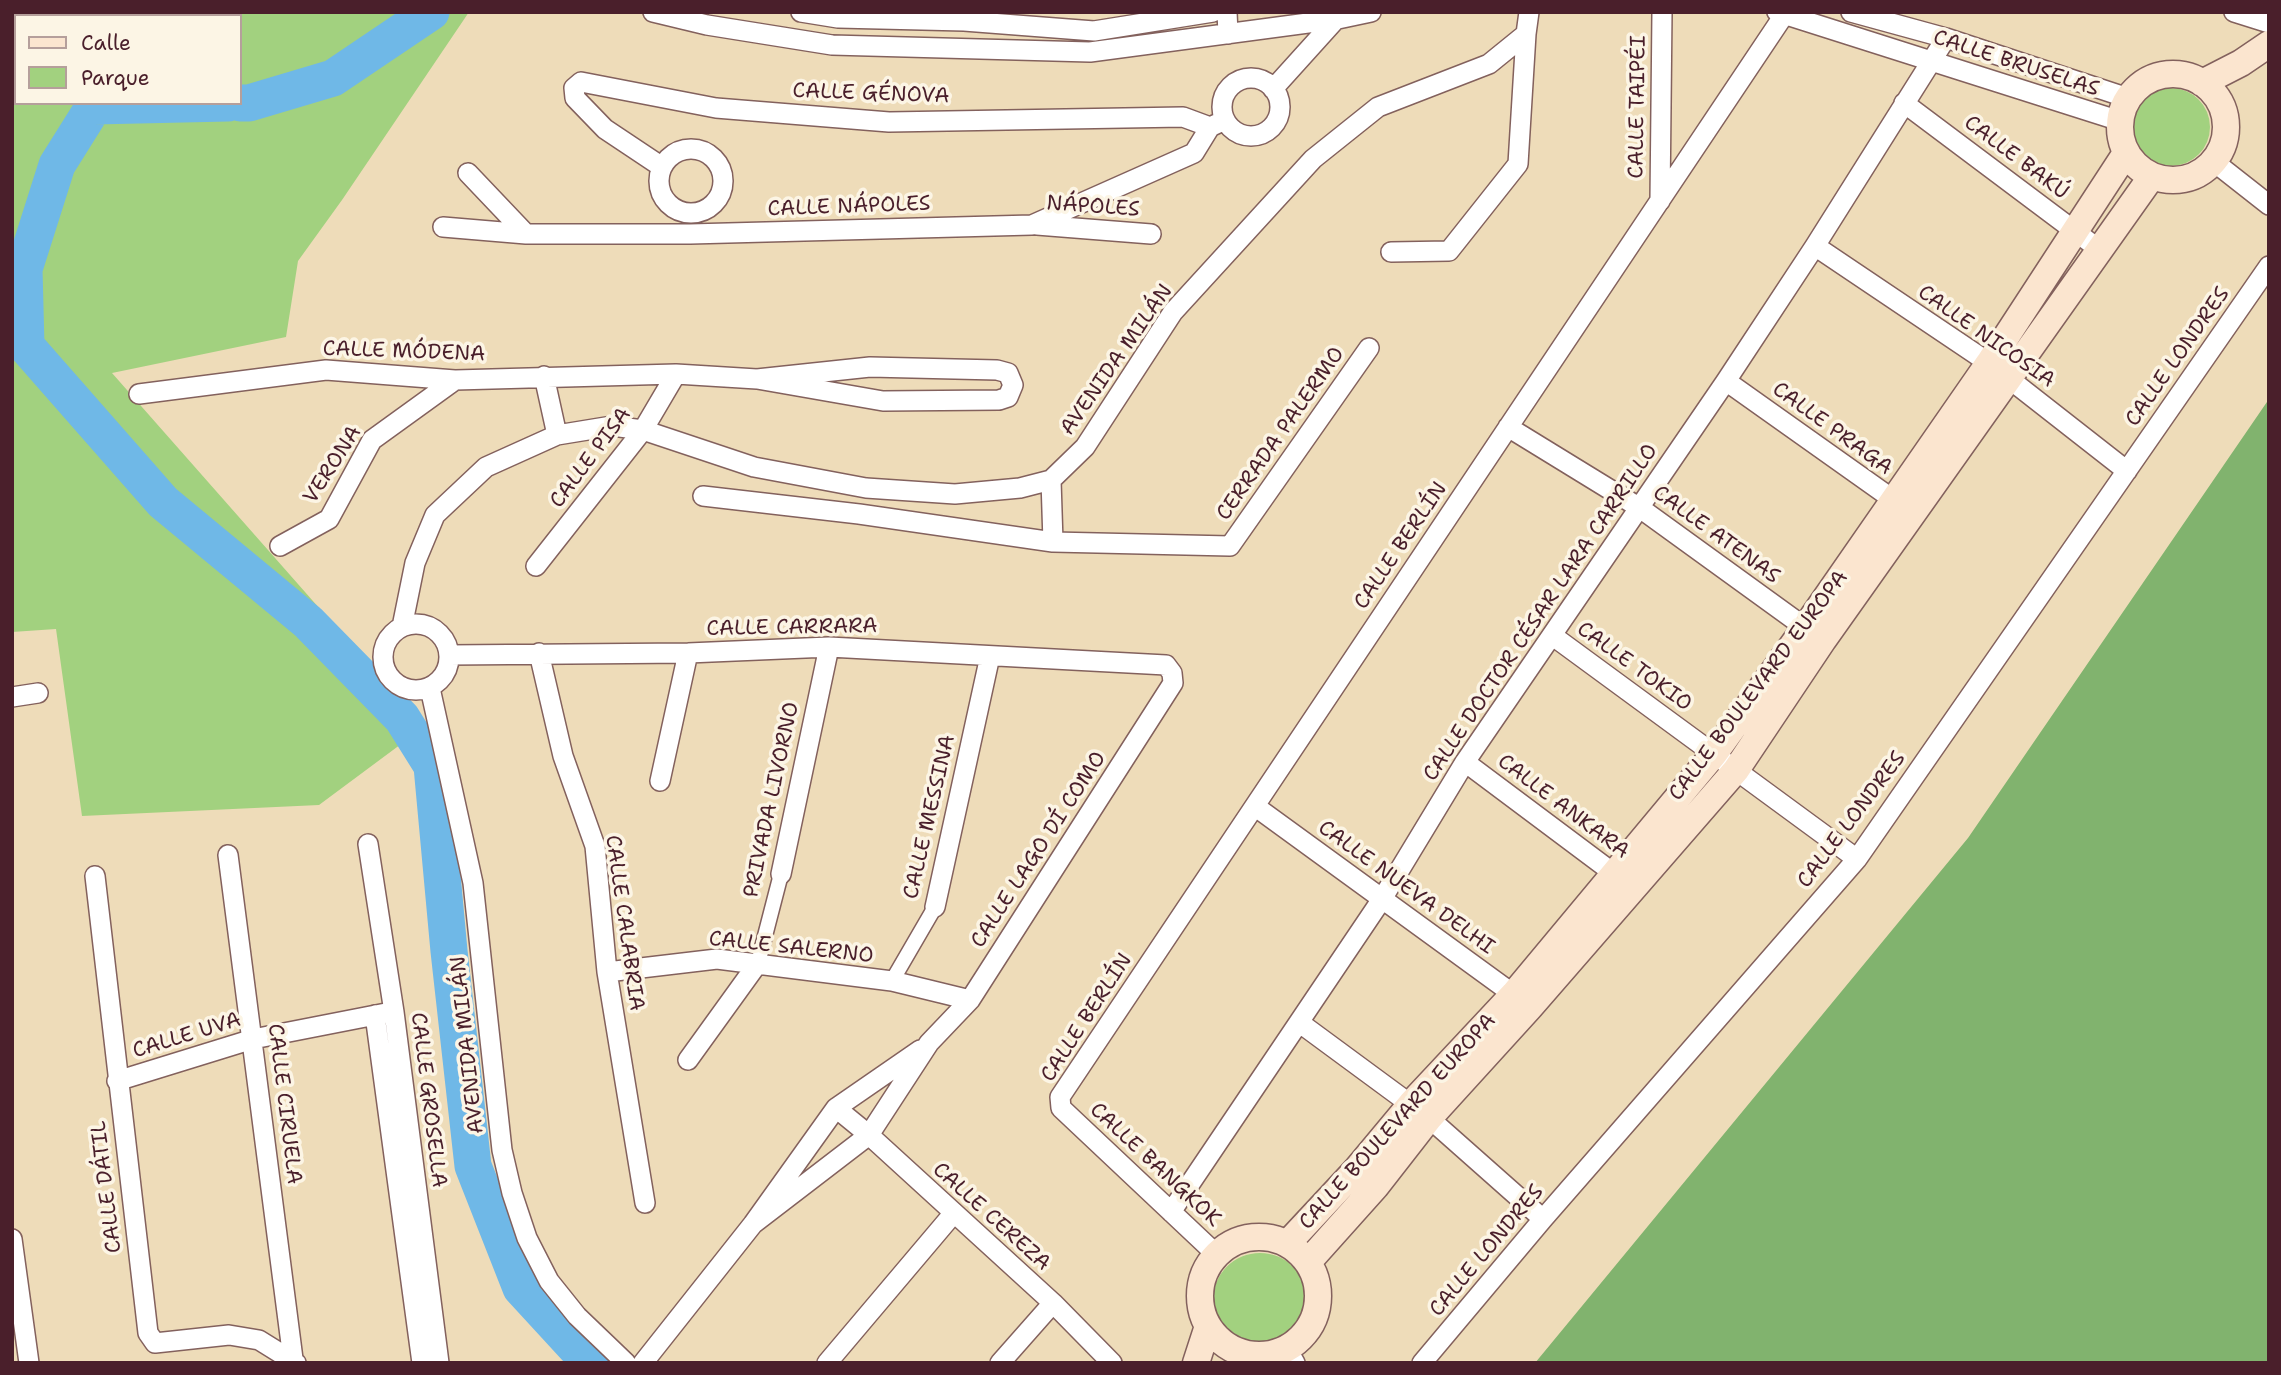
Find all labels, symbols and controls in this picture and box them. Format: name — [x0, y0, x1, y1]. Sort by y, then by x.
legend — [14, 14, 242, 105]
street label: CALLE BRUSELAS — [1930, 25, 2102, 103]
text: Calle — [81, 29, 131, 57]
street label: CALLE TAIPÉI — [1624, 35, 1652, 179]
text: Parque — [81, 64, 150, 92]
street label: CALLE GÉNOVA — [792, 79, 950, 109]
street label: CALLE BAKÚ — [1959, 111, 2073, 205]
street label: NÁPOLES — [1046, 191, 1140, 223]
street label: CALLE NÁPOLES — [767, 192, 931, 222]
street label: AVENIDA MILÁN — [1055, 280, 1179, 440]
street label: CALLE NICOSIA — [1913, 280, 2059, 394]
street label: CALLE LONDRES — [2121, 283, 2235, 431]
street label: CALLE MÓDENA — [322, 337, 486, 367]
street label: CERRADA PALERMO — [1212, 342, 1350, 526]
street label: CALLE PRAGA — [1767, 377, 1897, 481]
street label: CALLE PISA — [545, 403, 637, 513]
street label: VERONA — [299, 421, 367, 509]
street label: CALLE DOCTOR CÉSAR LARA CARRILLO — [1418, 440, 1664, 786]
street label: CALLE BERLÍN — [1349, 478, 1453, 614]
street label: CALLE ATENAS — [1648, 481, 1784, 589]
street label: CALLE BOULEVARD EUROPA — [1664, 566, 1854, 806]
street label: CALLE CARRARA — [706, 614, 878, 642]
street label: CALLE TOKIO — [1572, 617, 1696, 717]
street label: PRIVADA LIVORNO — [739, 700, 805, 900]
street label: CALLE MESSINA — [899, 732, 961, 902]
street label: CALLE LAGO DÍ COMO — [966, 747, 1112, 953]
street label: CALLE LONDRES — [1793, 747, 1911, 893]
street label: CALLE ANKARA — [1492, 749, 1634, 865]
street label: CALLE NUEVA DELHI — [1313, 816, 1499, 960]
street label: CALLE CALABRIA — [599, 833, 649, 1013]
street label: CALLE SALERNO — [707, 927, 875, 969]
street label: CALLE BERLÍN — [1036, 949, 1138, 1087]
street label: AVENIDA MILÁN — [446, 955, 490, 1135]
street label: CALLE UVA — [130, 1008, 244, 1064]
street label: CALLE BOULEVARD EUROPA — [1294, 1009, 1502, 1235]
street label: CALLE GROSELLA — [405, 1011, 451, 1189]
street label: CALLE CIRUELA — [262, 1022, 306, 1186]
street label: CALLE BANGKOK — [1084, 1098, 1226, 1232]
street label: CALLE DÁTIL — [86, 1119, 128, 1255]
street label: CALLE CEREZA — [927, 1158, 1055, 1276]
street label: CALLE LONDRES — [1425, 1180, 1549, 1322]

